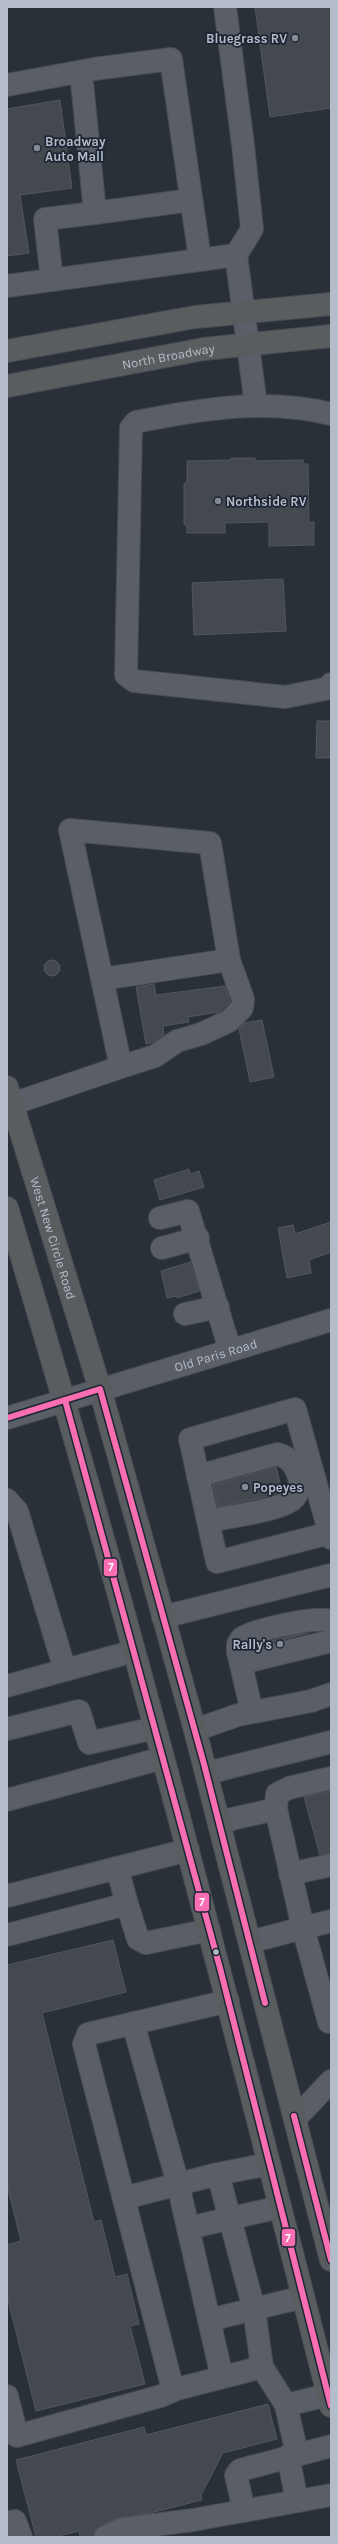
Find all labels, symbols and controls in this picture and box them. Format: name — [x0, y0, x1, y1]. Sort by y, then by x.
place label: Bluegrass RV — [206, 31, 287, 46]
marker: Bluegrass RV — [290, 33, 300, 43]
place label: Broadway Auto Mall — [45, 134, 106, 164]
marker: Broadway Auto Mall — [32, 143, 42, 153]
street label: North Broadway — [121, 341, 215, 372]
place label: Northside RV — [226, 494, 307, 509]
marker: Northside RV — [213, 496, 223, 506]
street label: West New Circle Road — [27, 1175, 79, 1301]
street label: Old Paris Road — [173, 1336, 259, 1375]
place label: Popeyes — [253, 1480, 303, 1495]
marker: Popeyes — [240, 1482, 250, 1492]
line badge: 7 — [103, 1558, 118, 1577]
text: 7 — [108, 1561, 114, 1574]
place label: Rally's — [232, 1637, 272, 1652]
marker: Rally's — [275, 1639, 285, 1649]
line badge: 7 — [194, 1892, 210, 1912]
text: 7 — [199, 1896, 205, 1909]
unlabelled marker — [211, 1947, 221, 1957]
line badge: 7 — [281, 2228, 296, 2247]
text: 7 — [285, 2232, 291, 2245]

